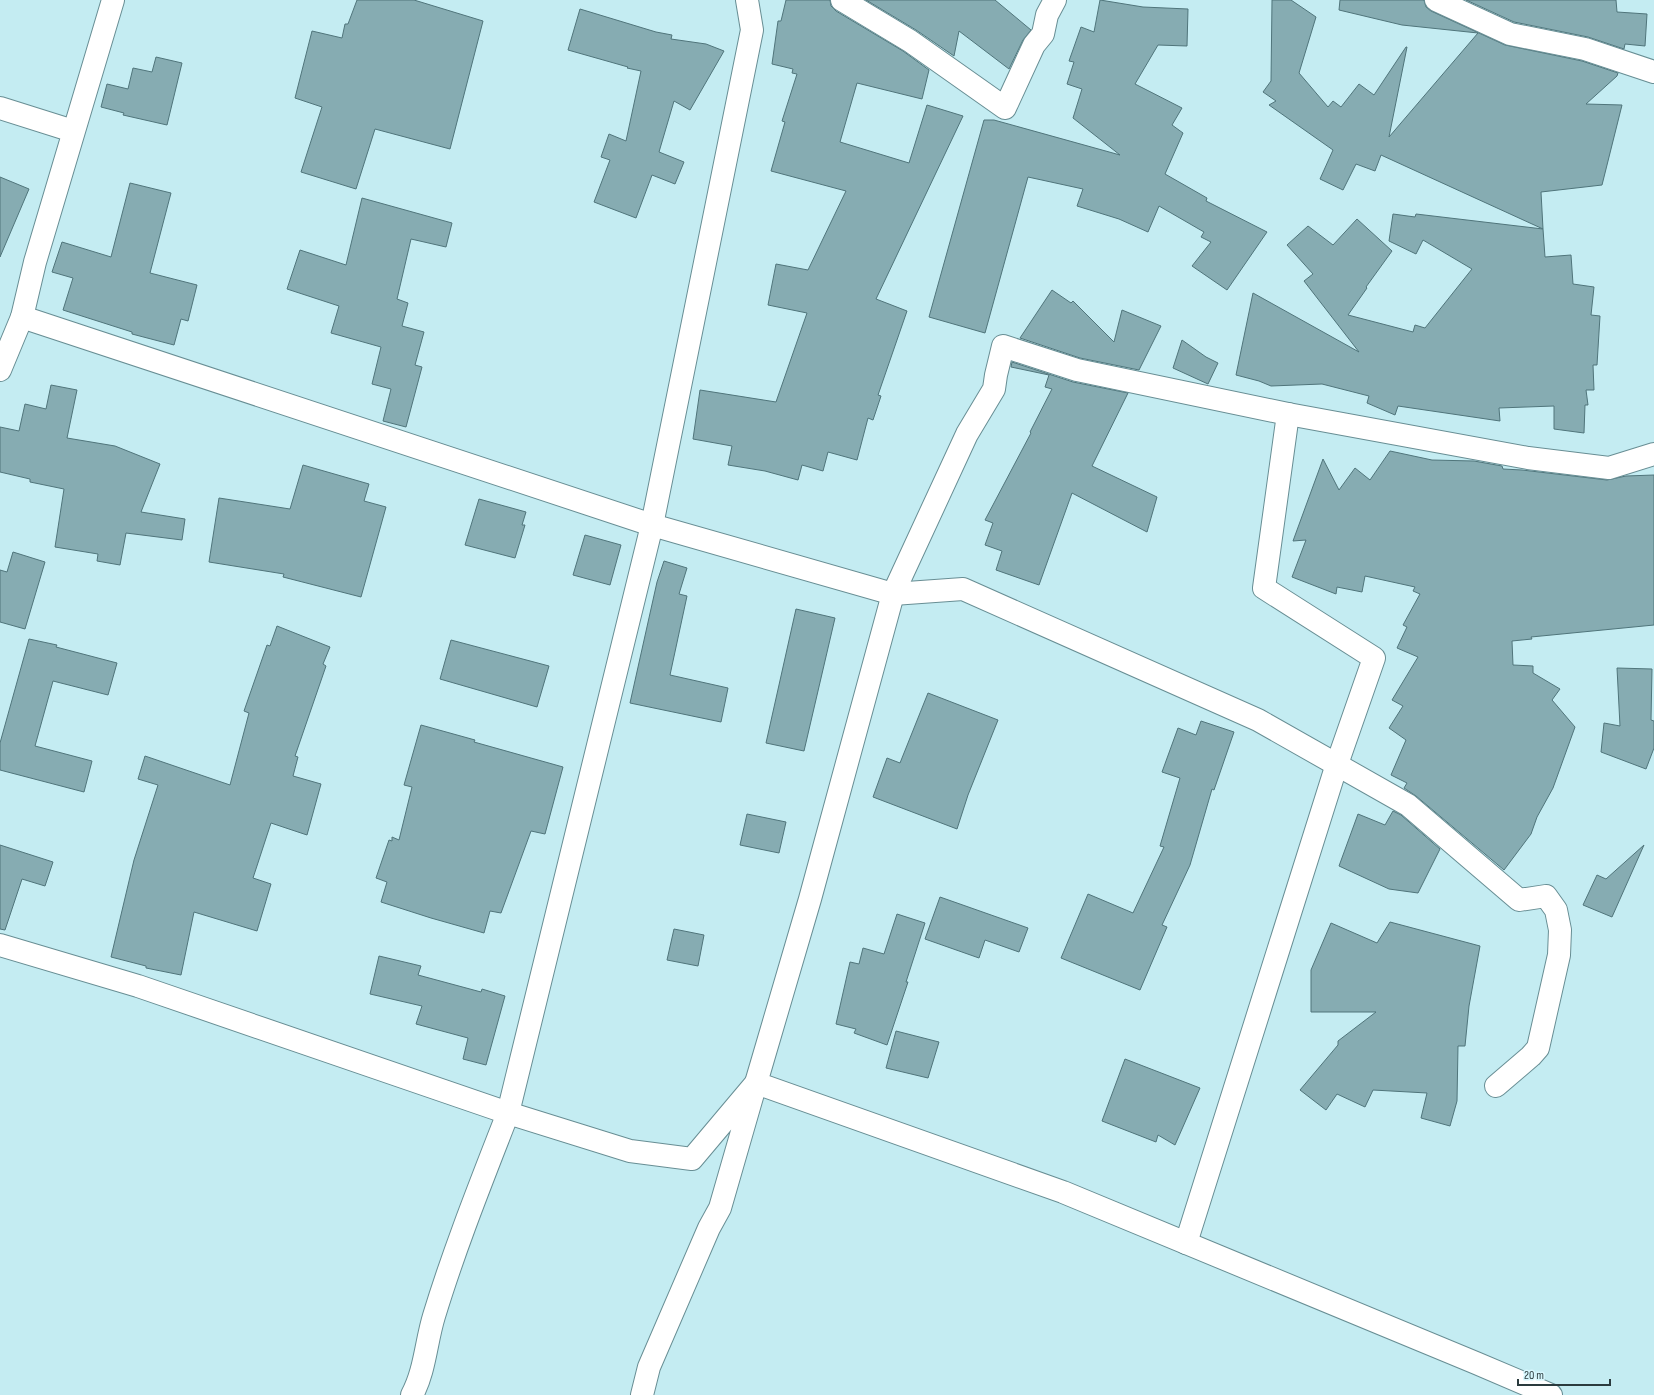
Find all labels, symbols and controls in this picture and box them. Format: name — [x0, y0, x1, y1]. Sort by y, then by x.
scale bar — [1518, 1361, 1610, 1387]
text: 20 m — [1524, 1368, 1544, 1383]

